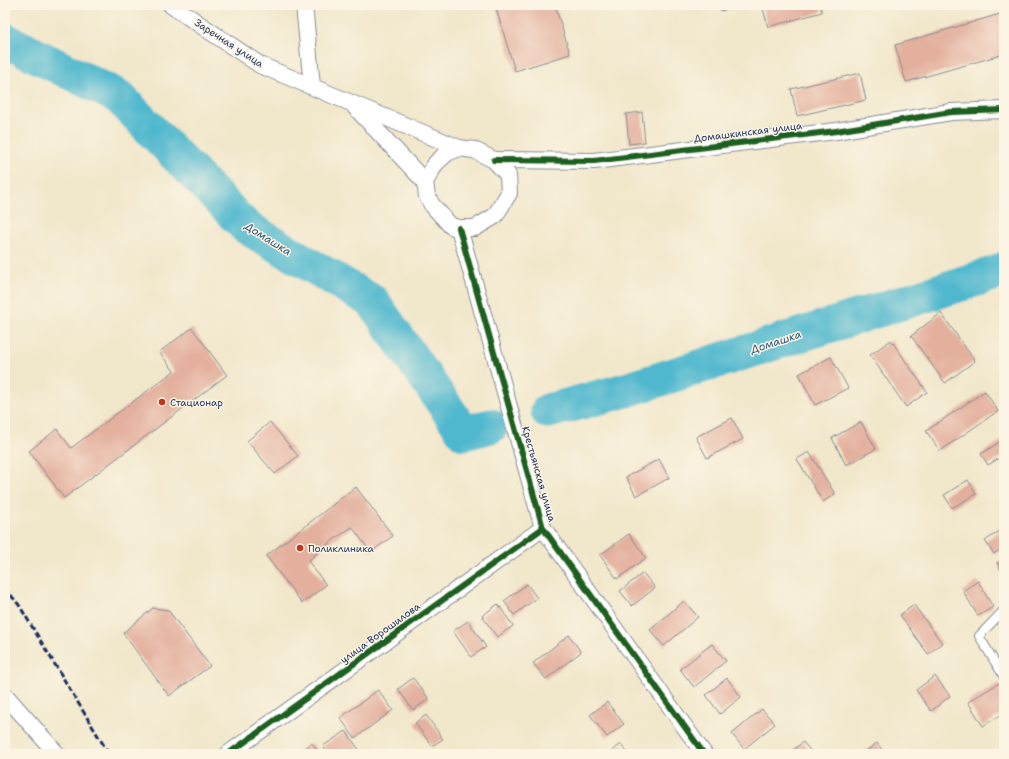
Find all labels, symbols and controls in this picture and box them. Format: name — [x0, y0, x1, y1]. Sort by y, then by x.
street label: Заречная улица — [192, 16, 267, 71]
street label: Домашкинская улица — [693, 119, 804, 145]
water label: Домашка — [241, 218, 294, 259]
water label: Домашка — [748, 327, 803, 358]
place label: Стационар — [170, 396, 223, 409]
marker: Стационар — [157, 397, 167, 407]
street label: Крестьянская улица — [519, 425, 559, 524]
place label: Поликлиника — [308, 542, 375, 555]
marker: Поликлиника — [295, 543, 305, 553]
street label: улица Ворошилова — [338, 599, 423, 666]

